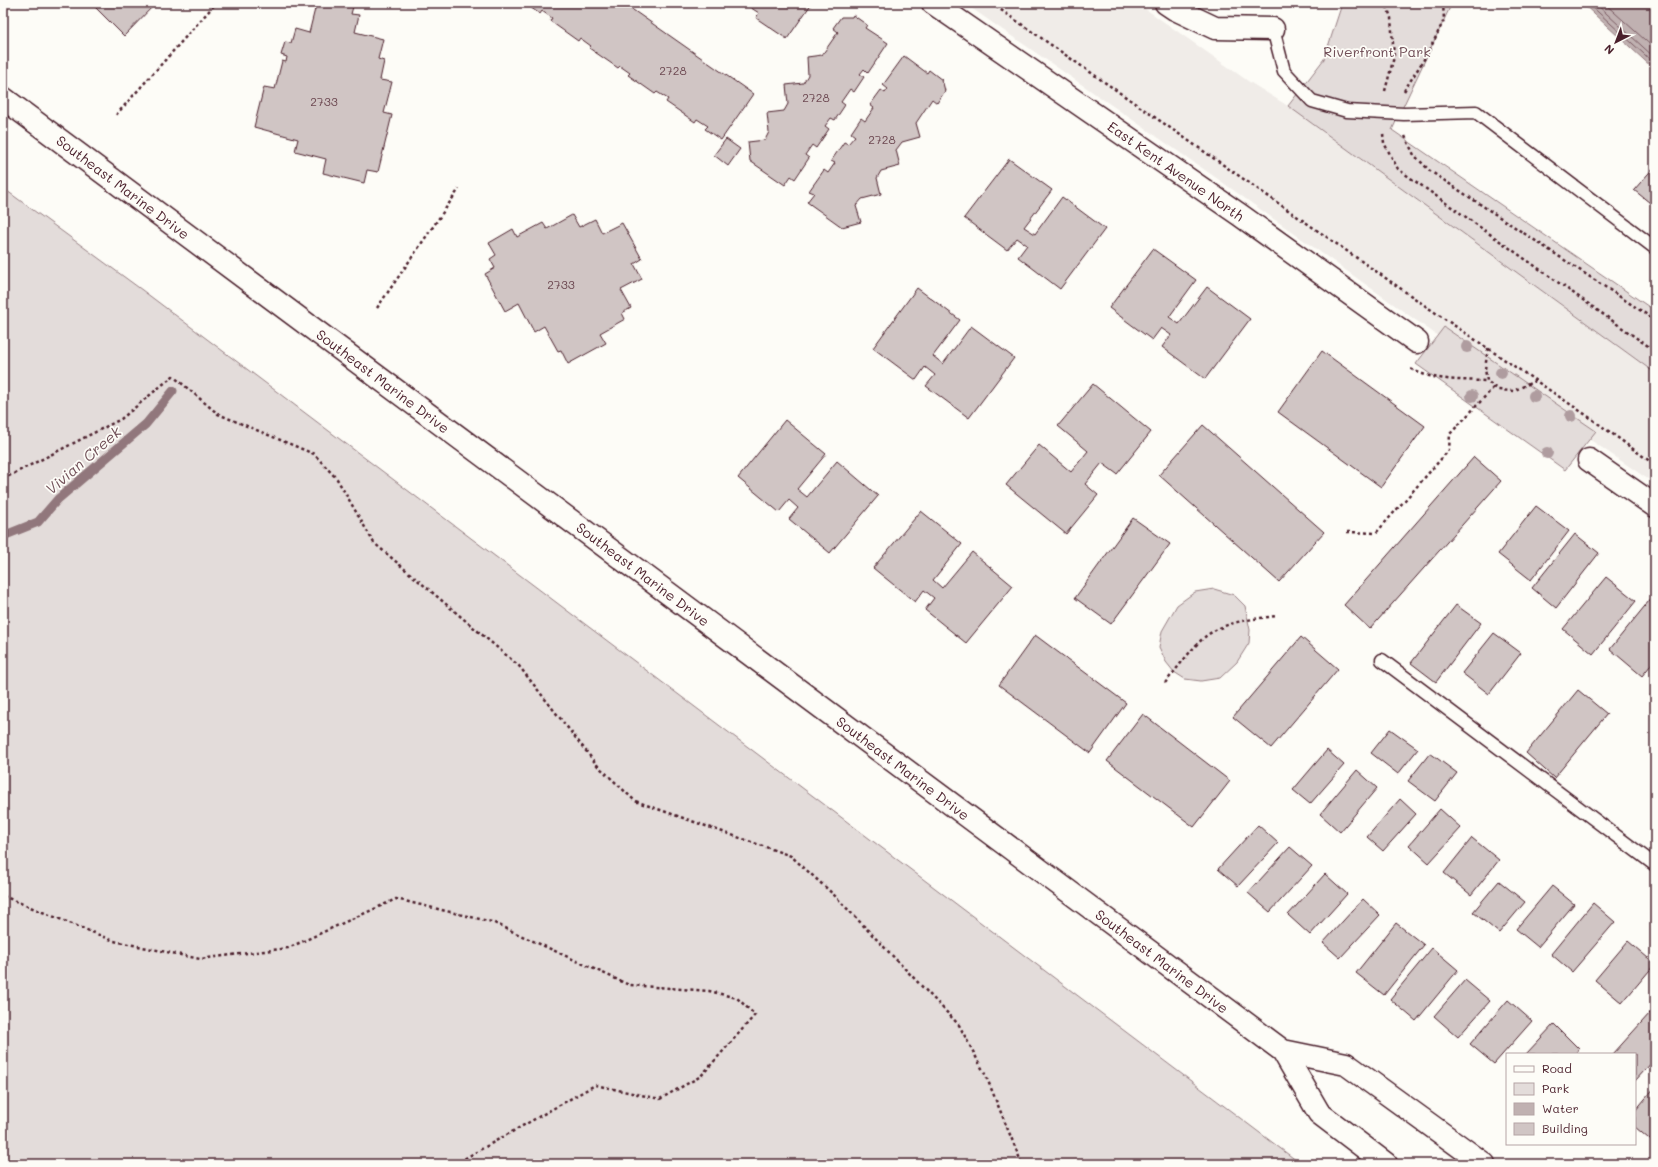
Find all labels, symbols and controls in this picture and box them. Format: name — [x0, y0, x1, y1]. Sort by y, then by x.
north arrow — [1596, 22, 1636, 62]
text: N — [1601, 41, 1617, 58]
park label: Riverfront Park — [1323, 42, 1431, 61]
house number: 2728 — [659, 62, 687, 78]
house number: 2728 — [802, 89, 830, 105]
house number: 2733 — [310, 93, 338, 109]
street label: East Kent Avenue North — [1104, 117, 1248, 225]
street label: Southeast Marine Drive — [53, 131, 193, 243]
house number: 2728 — [868, 131, 896, 147]
house number: 2733 — [547, 276, 575, 292]
street label: Southeast Marine Drive — [313, 325, 453, 437]
water label: Vivian Creek — [41, 421, 126, 499]
street label: Southeast Marine Drive — [573, 518, 713, 630]
street label: Southeast Marine Drive — [833, 712, 973, 824]
street label: Southeast Marine Drive — [1092, 905, 1232, 1017]
legend — [1506, 1053, 1636, 1145]
text: Road — [1542, 1060, 1572, 1076]
text: Park — [1542, 1080, 1569, 1096]
text: Water — [1542, 1100, 1579, 1116]
text: Building — [1542, 1120, 1588, 1136]

